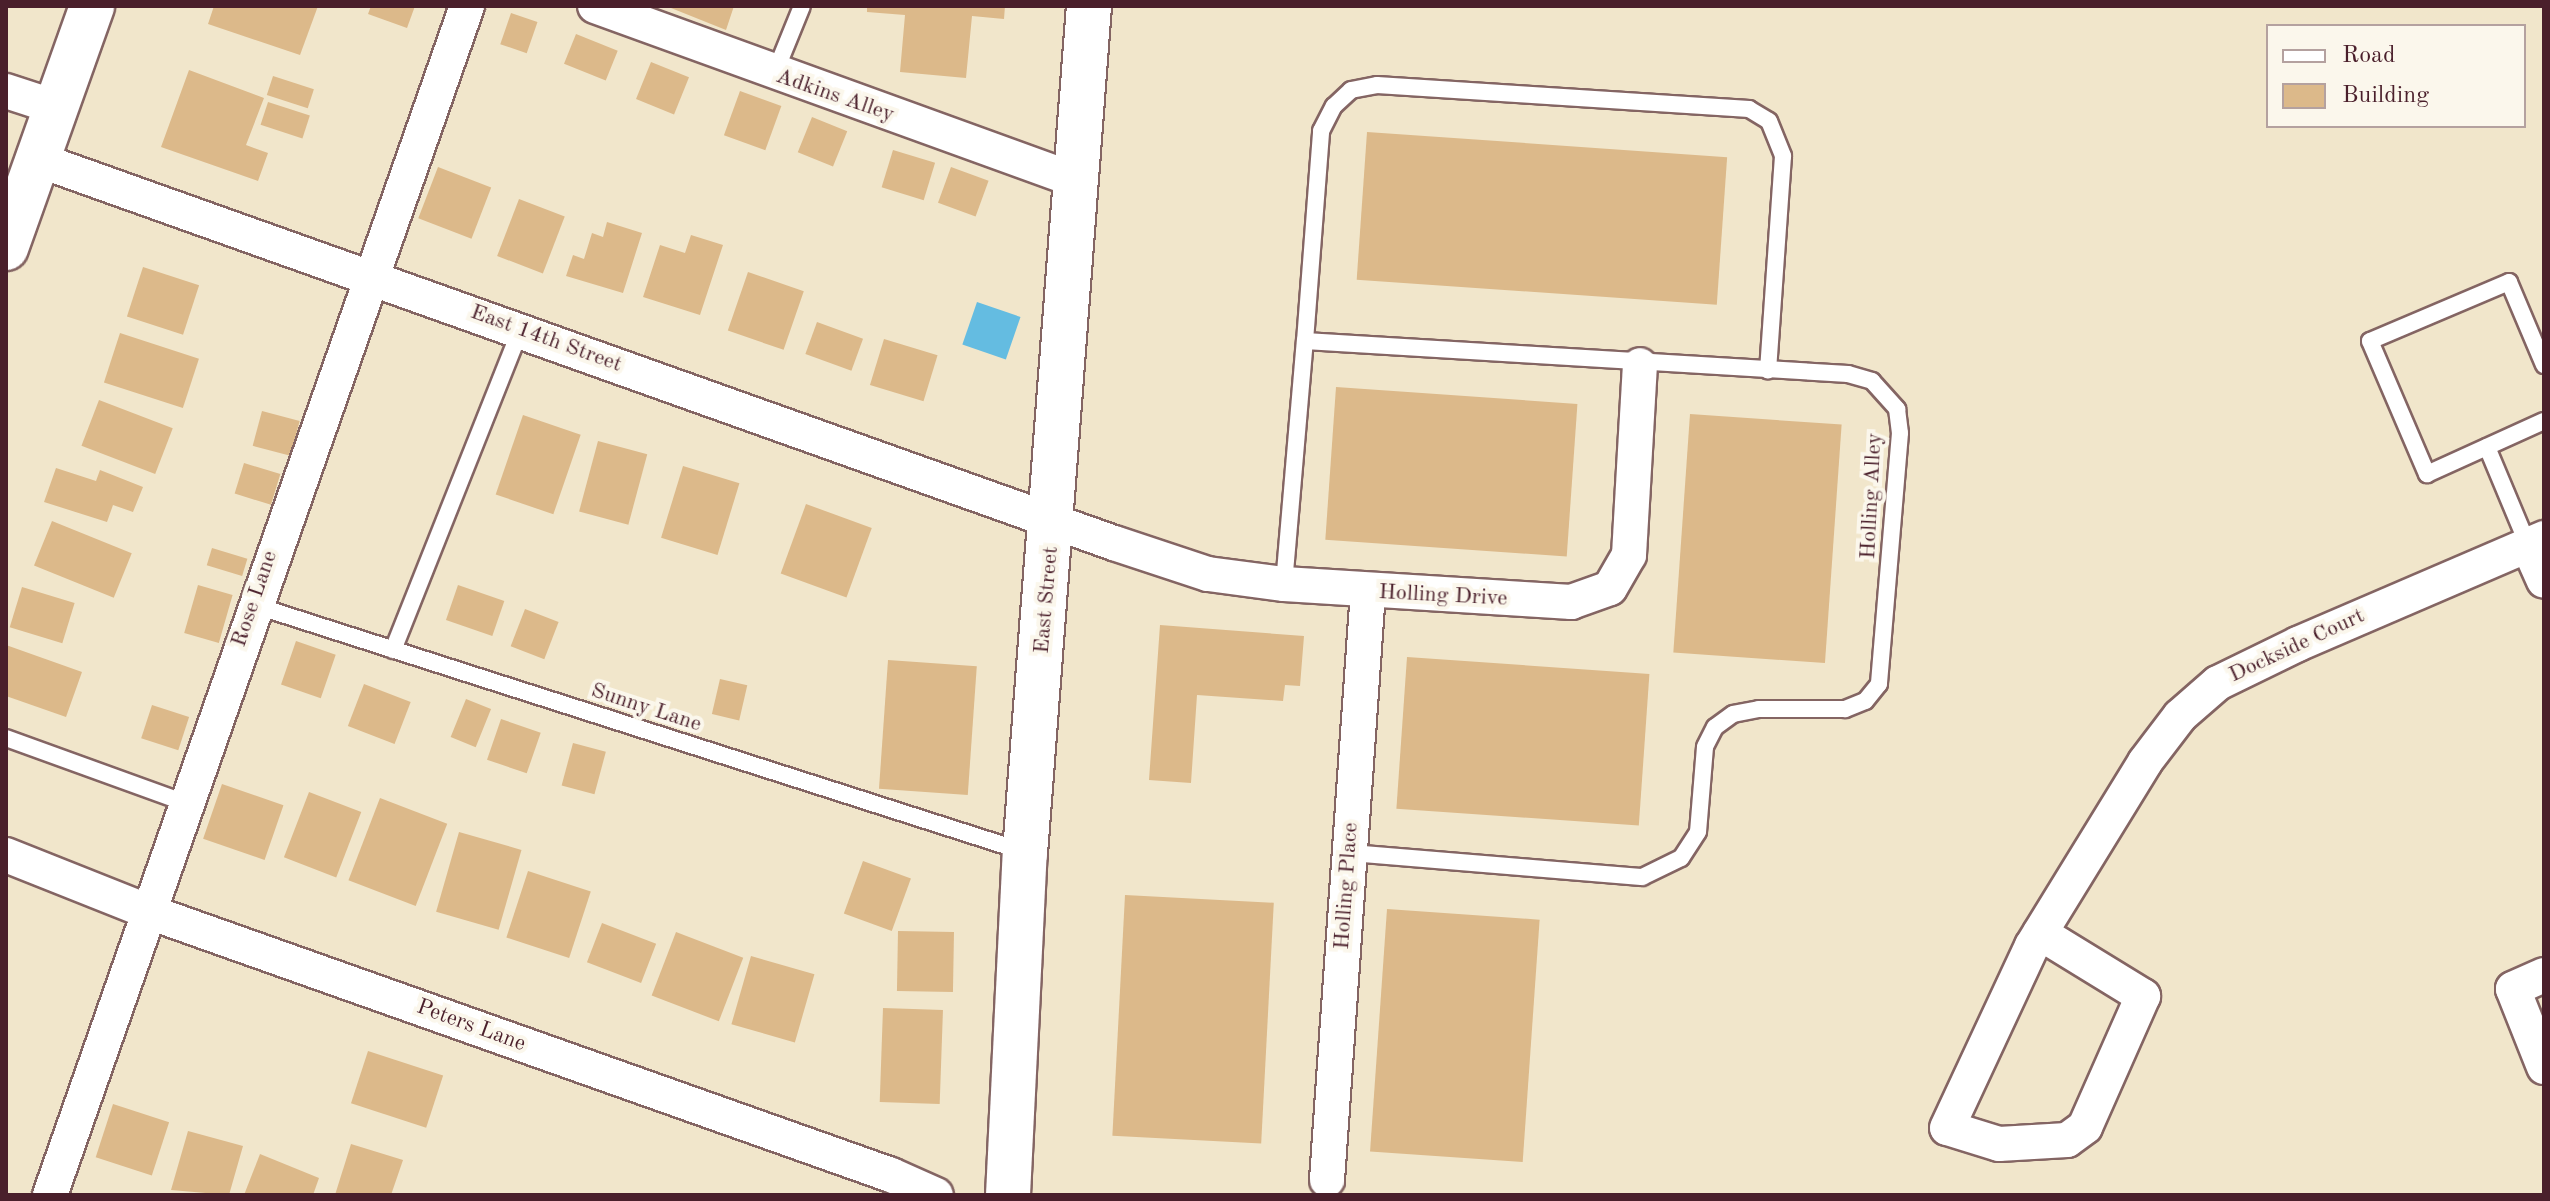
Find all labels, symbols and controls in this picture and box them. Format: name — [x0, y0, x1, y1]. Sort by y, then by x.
legend — [2266, 24, 2526, 128]
text: Road — [2342, 44, 2395, 68]
street label: Adkins Alley — [772, 63, 898, 129]
text: Building — [2342, 84, 2429, 108]
street label: East 14th Street — [467, 299, 625, 379]
street label: Holling Alley — [1856, 432, 1888, 560]
street label: East Street — [1029, 545, 1065, 655]
street label: Rose Lane — [226, 547, 284, 651]
street label: Holling Drive — [1378, 579, 1508, 613]
street label: Dockside Court — [2225, 603, 2369, 689]
street label: Sunny Lane — [587, 678, 705, 738]
street label: Holling Place — [1329, 822, 1365, 950]
street label: Peters Lane — [413, 994, 529, 1058]

